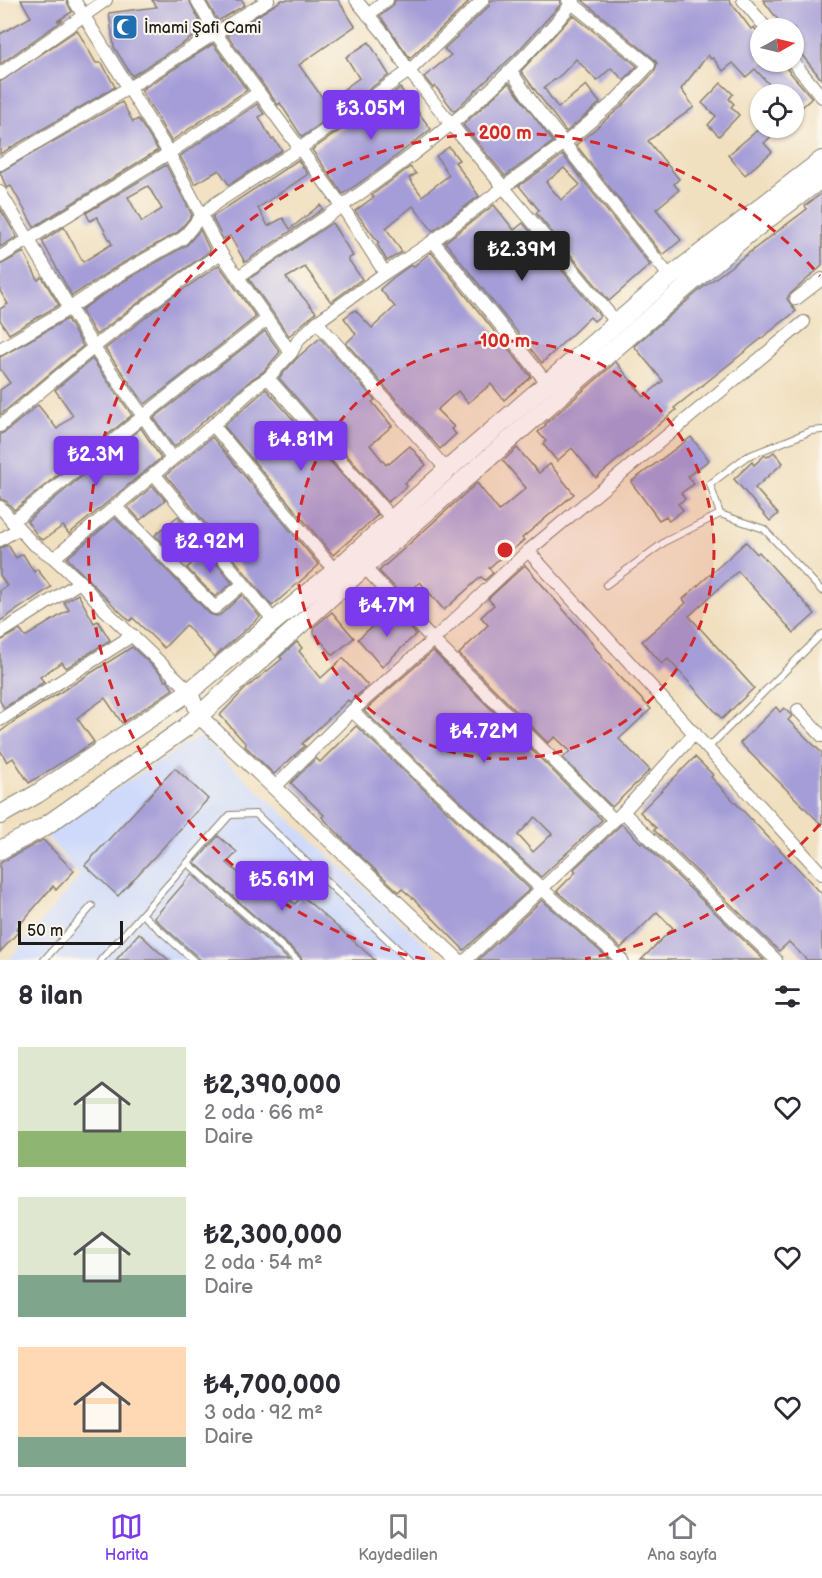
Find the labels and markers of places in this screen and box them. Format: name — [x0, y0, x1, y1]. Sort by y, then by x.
mosque icon: İmami Şafi Cami — [110, 12, 140, 42]
place label: İmami Şafi Cami — [144, 17, 261, 38]
pin: ₺3.05M — [322, 90, 420, 141]
pin: ₺2.39M — [473, 231, 571, 282]
pin: ₺4.81M — [252, 421, 350, 472]
pin: ₺2.3M — [54, 436, 138, 487]
pin: ₺2.92M — [161, 523, 259, 574]
centre of rings — [495, 540, 515, 560]
pin: ₺4.7M — [345, 587, 429, 638]
pin: ₺4.72M — [435, 713, 533, 764]
pin: ₺5.61M — [233, 861, 331, 912]

